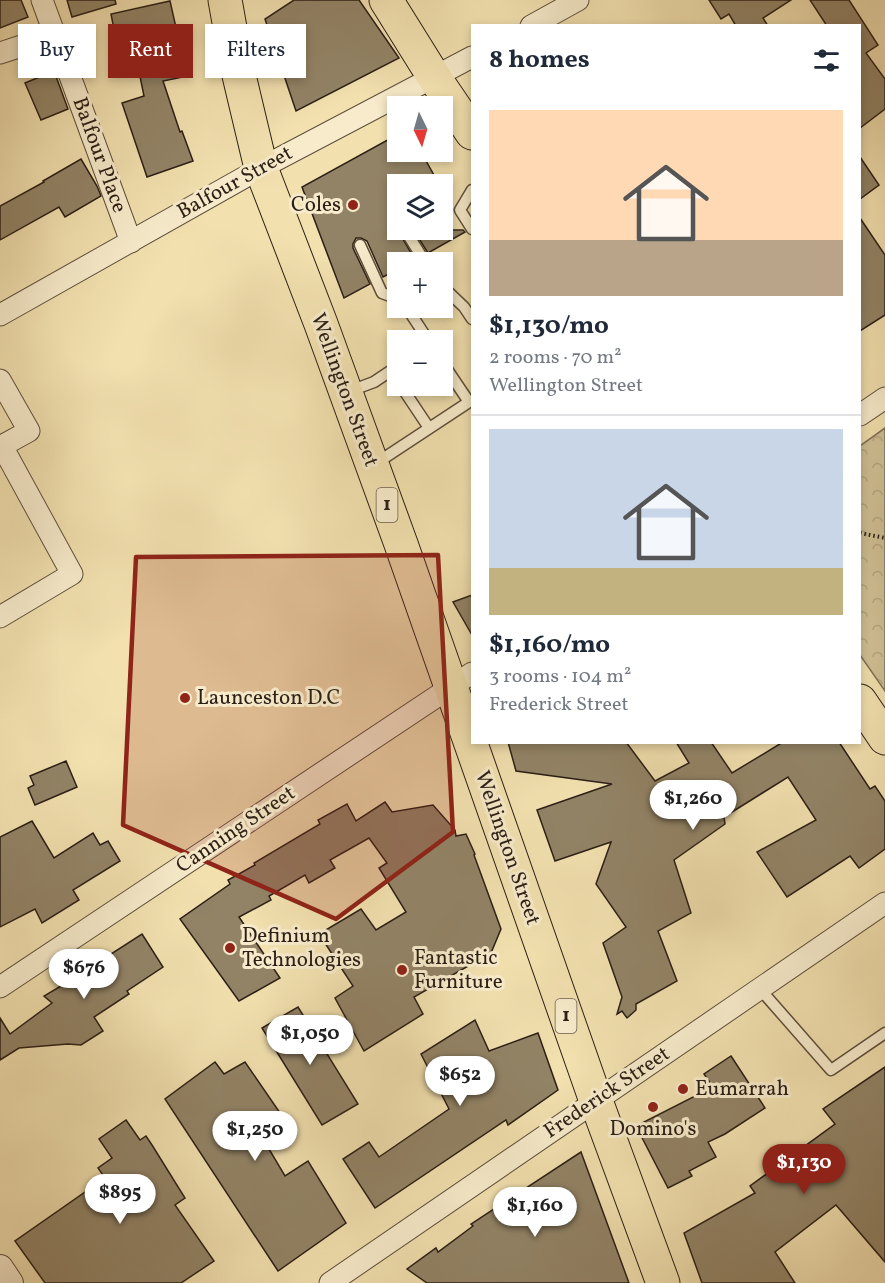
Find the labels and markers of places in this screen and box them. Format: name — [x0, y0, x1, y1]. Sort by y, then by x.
place label: Coles — [291, 191, 341, 220]
marker: Coles — [346, 198, 360, 212]
place label: Launceston D.C — [197, 684, 340, 713]
marker: Launceston D.C — [178, 691, 192, 705]
pin: $1,260 — [644, 780, 742, 831]
place label: Definium Technologies — [242, 922, 361, 975]
marker: Definium Technologies — [223, 941, 237, 955]
place label: Fantastic Furniture — [414, 944, 503, 997]
pin: $676 — [48, 949, 120, 1000]
marker: Fantastic Furniture — [395, 963, 409, 977]
pin: $1,050 — [261, 1015, 359, 1066]
pin: $652 — [424, 1056, 496, 1107]
place label: Eumarrah — [695, 1075, 789, 1104]
marker: Eumarrah — [676, 1082, 690, 1096]
marker: Domino's — [646, 1100, 660, 1114]
pin: $1,250 — [206, 1111, 304, 1162]
place label: Domino's — [609, 1115, 697, 1144]
pin: $1,130 — [755, 1144, 853, 1195]
pin: $895 — [84, 1174, 156, 1225]
pin: $1,160 — [486, 1187, 584, 1238]

